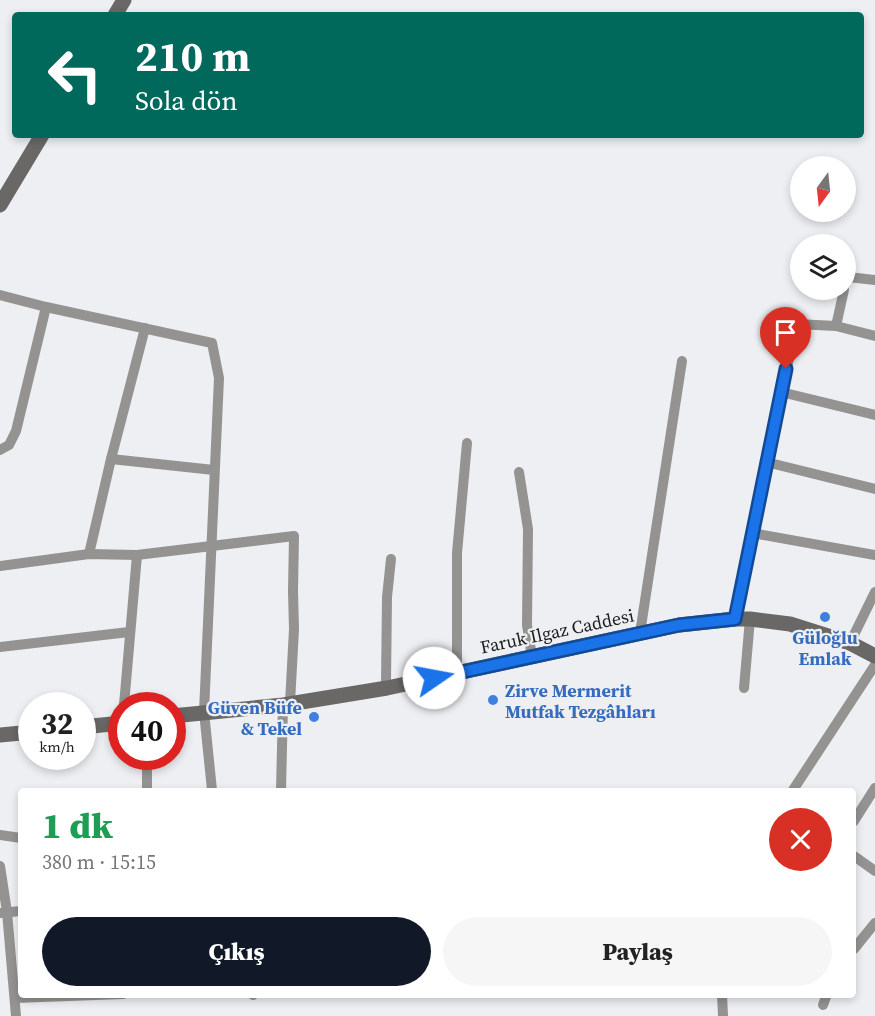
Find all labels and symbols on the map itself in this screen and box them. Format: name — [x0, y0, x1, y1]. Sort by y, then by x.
north arrow — [790, 156, 856, 222]
pin — [760, 307, 811, 369]
street label: Faruk Ilgaz Caddesi — [478, 602, 636, 660]
marker: Güloğlu Emlak — [818, 610, 832, 624]
place label: Güloğlu Emlak — [792, 625, 858, 671]
position arrow — [402, 646, 466, 710]
place label: Zirve Mermerit Mutfak Tezgâhları — [505, 678, 656, 724]
speed limit sign: 40 — [108, 692, 186, 770]
marker: Zirve Mermerit Mutfak Tezgâhları — [486, 693, 500, 707]
place label: Güven Büfe & Tekel — [208, 695, 302, 741]
marker: Güven Büfe & Tekel — [307, 710, 321, 724]

